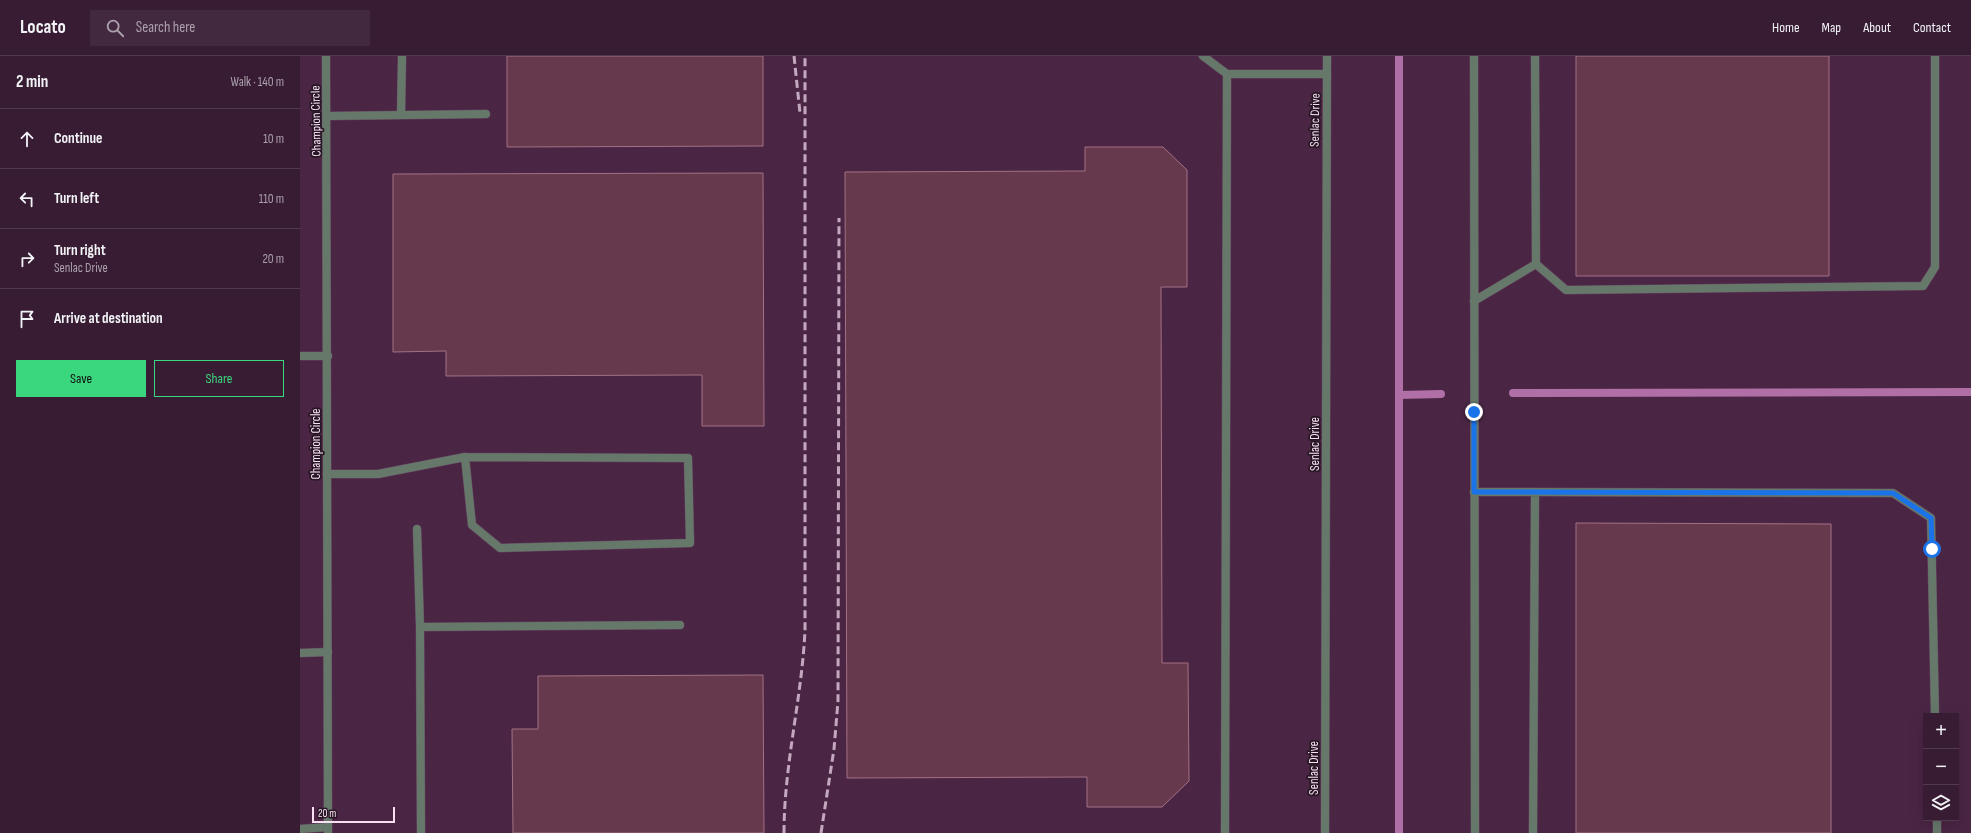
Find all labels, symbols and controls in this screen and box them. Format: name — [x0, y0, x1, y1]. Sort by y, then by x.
search box — [90, 10, 370, 46]
text: Locato — [20, 16, 66, 39]
icon: search — [104, 17, 126, 39]
text: Search here — [136, 18, 195, 37]
text: Home — [1772, 19, 1800, 36]
text: Map — [1822, 19, 1841, 36]
text: About — [1863, 19, 1891, 36]
text: Contact — [1913, 19, 1951, 36]
text: 2 min — [16, 72, 48, 92]
text: Walk · 140 m — [231, 74, 284, 90]
street label: Champion Circle — [307, 85, 325, 157]
street label: Senlac Drive — [1307, 93, 1323, 147]
icon: ahead — [16, 128, 38, 150]
text: Continue — [54, 129, 103, 148]
text: 10 m — [263, 131, 284, 147]
icon: left — [16, 188, 38, 210]
text: Turn left — [54, 189, 99, 208]
text: 110 m — [259, 191, 284, 207]
text: Turn right — [54, 241, 106, 260]
icon: right — [16, 248, 38, 270]
text: 20 m — [262, 251, 284, 267]
text: Senlac Drive — [54, 260, 108, 276]
icon: arrive — [16, 308, 38, 330]
text: Arrive at destination — [54, 309, 163, 328]
button: Save — [16, 360, 146, 397]
button: Share — [154, 360, 284, 397]
route end — [1465, 403, 1483, 421]
street label: Champion Circle — [308, 408, 324, 480]
street label: Senlac Drive — [1307, 417, 1323, 471]
route start — [1923, 540, 1941, 558]
map controls — [1923, 713, 1959, 821]
button: + — [1923, 713, 1959, 749]
street label: Senlac Drive — [1306, 741, 1322, 795]
button: − — [1923, 749, 1959, 785]
button: layers — [1923, 785, 1959, 821]
scale bar — [312, 805, 395, 824]
text: 20 m — [318, 807, 336, 820]

